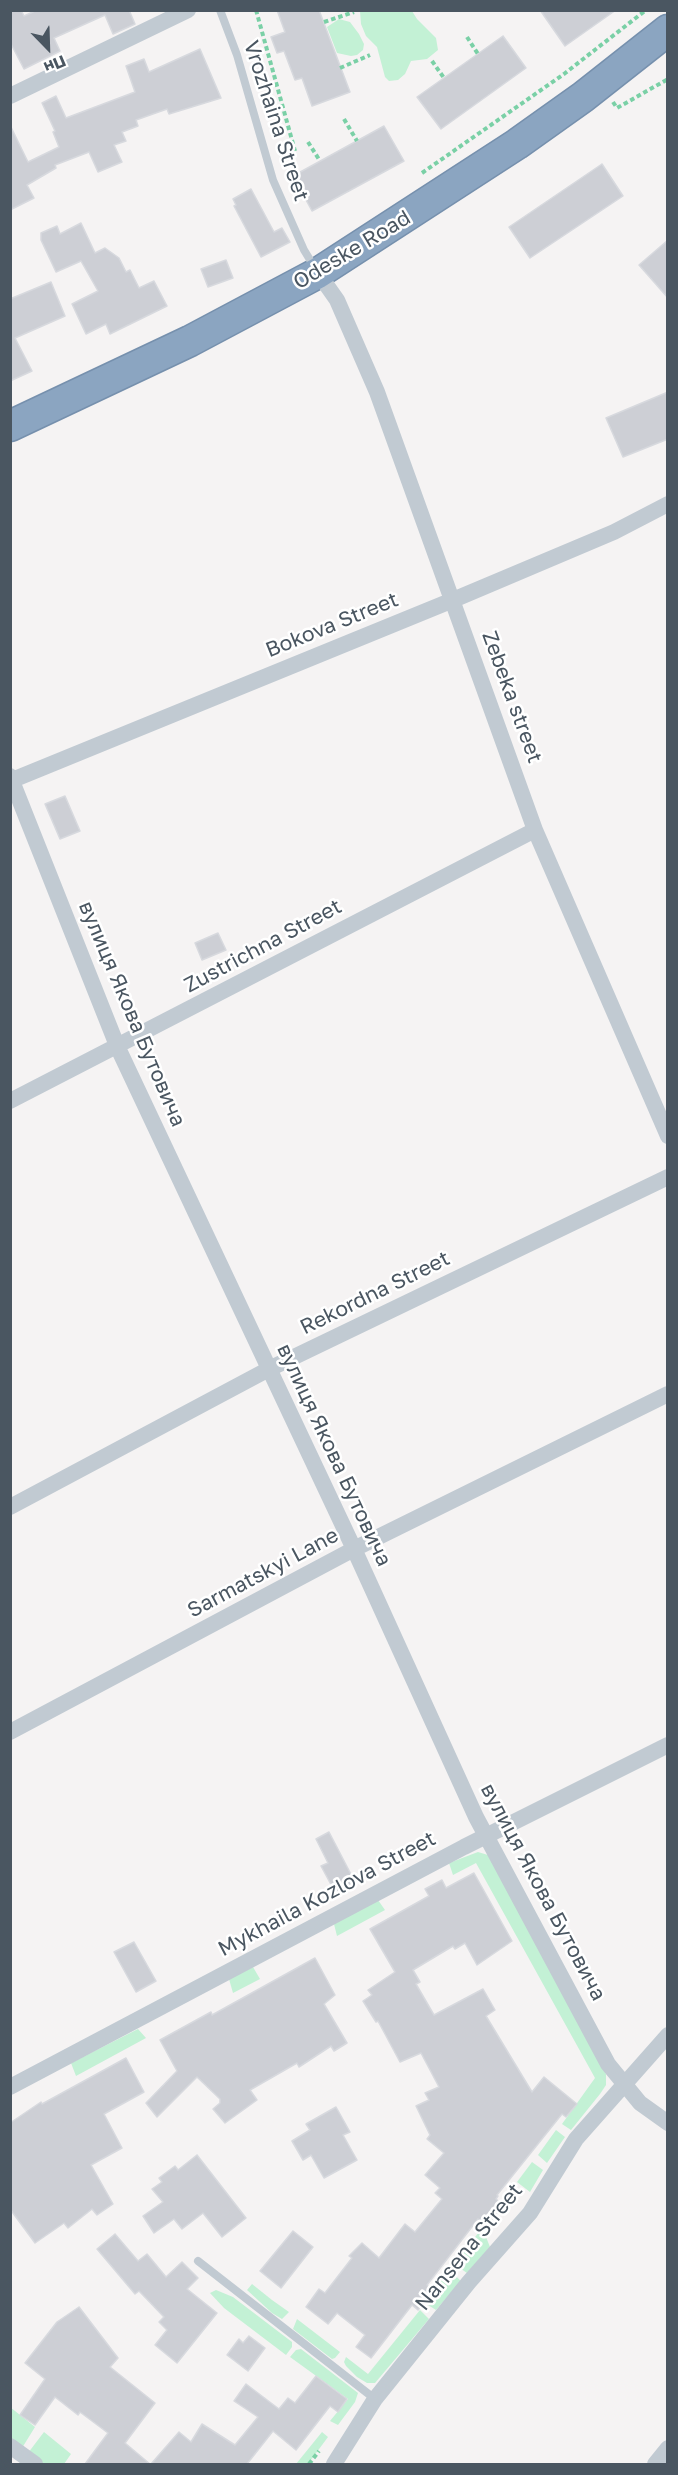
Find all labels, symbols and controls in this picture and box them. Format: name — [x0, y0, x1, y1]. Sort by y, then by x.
north arrow — [18, 18, 78, 78]
street label: Vrozhaina Street — [238, 38, 314, 204]
text: Пн — [41, 51, 69, 78]
street label: Odeske Road — [289, 205, 415, 295]
street label: Bokova Street — [262, 587, 402, 663]
street label: Zebeka street — [476, 628, 548, 766]
street label: Zustrichna Street — [180, 894, 346, 998]
street label: вулиця Якова Бутовича — [73, 898, 191, 1130]
street label: Rekordna Street — [296, 1246, 454, 1340]
street label: вулиця Якова Бутовича — [271, 1340, 397, 1570]
street label: Sarmatskyi Lane — [183, 1523, 343, 1623]
street label: вулиця Якова Бутовича — [475, 1779, 611, 2005]
street label: Mykhaila Kozlova Street — [214, 1826, 440, 1962]
street label: Nansena Street — [410, 2178, 528, 2316]

